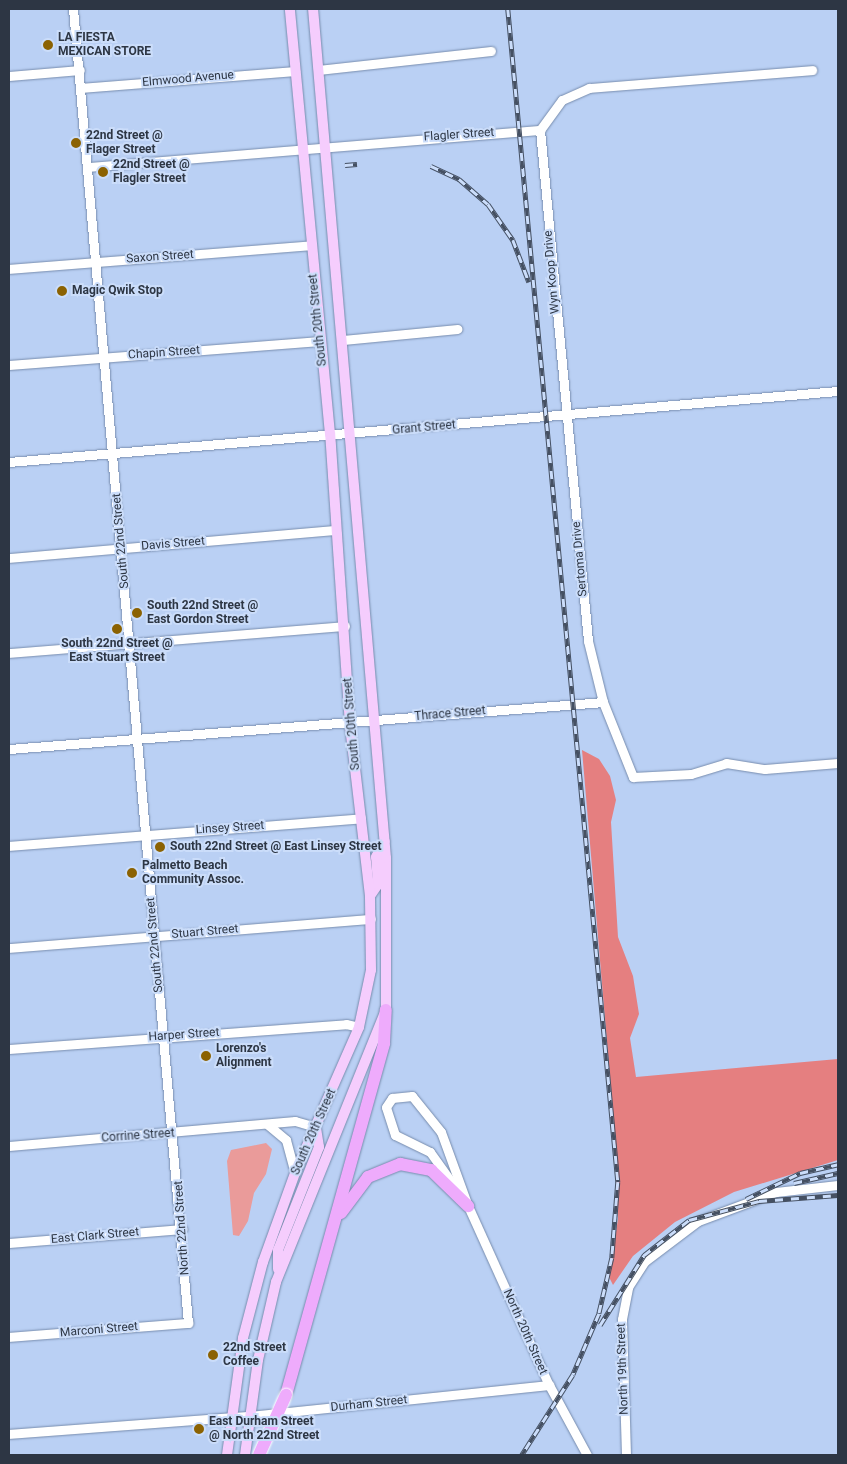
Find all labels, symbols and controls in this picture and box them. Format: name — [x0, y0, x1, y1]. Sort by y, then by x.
place label: LA FIESTA MEXICAN STORE — [58, 31, 151, 59]
marker: LA FIESTA MEXICAN STORE — [42, 39, 54, 51]
street label: Elmwood Avenue — [142, 68, 234, 90]
street label: Flagler Street — [423, 125, 495, 145]
place label: 22nd Street @ Flager Street — [86, 129, 163, 157]
marker: 22nd Street @ Flager Street — [70, 137, 82, 149]
place label: 22nd Street @ Flagler Street — [113, 158, 190, 186]
marker: 22nd Street @ Flagler Street — [97, 166, 109, 178]
street label: Wyn Koop Drive — [541, 230, 563, 314]
street label: Saxon Street — [126, 247, 194, 267]
street label: South 20th Street — [306, 273, 330, 367]
place label: Magic Qwik Stop — [72, 284, 163, 298]
marker: Magic Qwik Stop — [56, 285, 68, 297]
street label: Chapin Street — [128, 343, 200, 363]
street label: Grant Street — [392, 418, 456, 438]
street label: South 22nd Street — [110, 493, 132, 589]
street label: Sertoma Drive — [570, 521, 590, 597]
street label: Davis Street — [141, 534, 205, 554]
place label: South 22nd Street @ East Gordon Street — [147, 599, 258, 627]
marker: South 22nd Street @ East Gordon Street — [131, 607, 143, 619]
marker: South 22nd Street @ East Stuart Street — [111, 623, 123, 635]
place label: South 22nd Street @ East Stuart Street — [61, 637, 173, 665]
street label: South 20th Street — [341, 677, 363, 771]
street label: Thrace Street — [414, 704, 486, 724]
street label: Linsey Street — [195, 818, 265, 838]
place label: South 22nd Street @ East Linsey Street — [170, 840, 381, 854]
marker: South 22nd Street @ East Linsey Street — [154, 841, 166, 853]
place label: Palmetto Beach Community Assoc. — [142, 859, 244, 887]
marker: Palmetto Beach Community Assoc. — [126, 867, 138, 879]
street label: South 22nd Street — [144, 897, 166, 993]
street label: Stuart Street — [171, 922, 239, 942]
street label: Harper Street — [148, 1025, 220, 1045]
place label: Lorenzo's Alignment — [216, 1042, 272, 1070]
marker: Lorenzo's Alignment — [200, 1050, 212, 1062]
street label: South 20th Street — [289, 1087, 339, 1177]
street label: Corrine Street — [101, 1126, 175, 1146]
street label: North 22nd Street — [172, 1180, 192, 1276]
street label: East Clark Street — [50, 1225, 140, 1247]
street label: North 20th Street — [500, 1287, 550, 1377]
street label: Marconi Street — [59, 1319, 139, 1341]
street label: North 19th Street — [614, 1323, 632, 1415]
place label: 22nd Street Coffee — [223, 1341, 286, 1369]
marker: 22nd Street Coffee — [207, 1349, 219, 1361]
street label: Durham Street — [330, 1393, 408, 1415]
place label: East Durham Street @ North 22nd Street — [209, 1415, 319, 1443]
marker: East Durham Street @ North 22nd Street — [193, 1423, 205, 1435]

